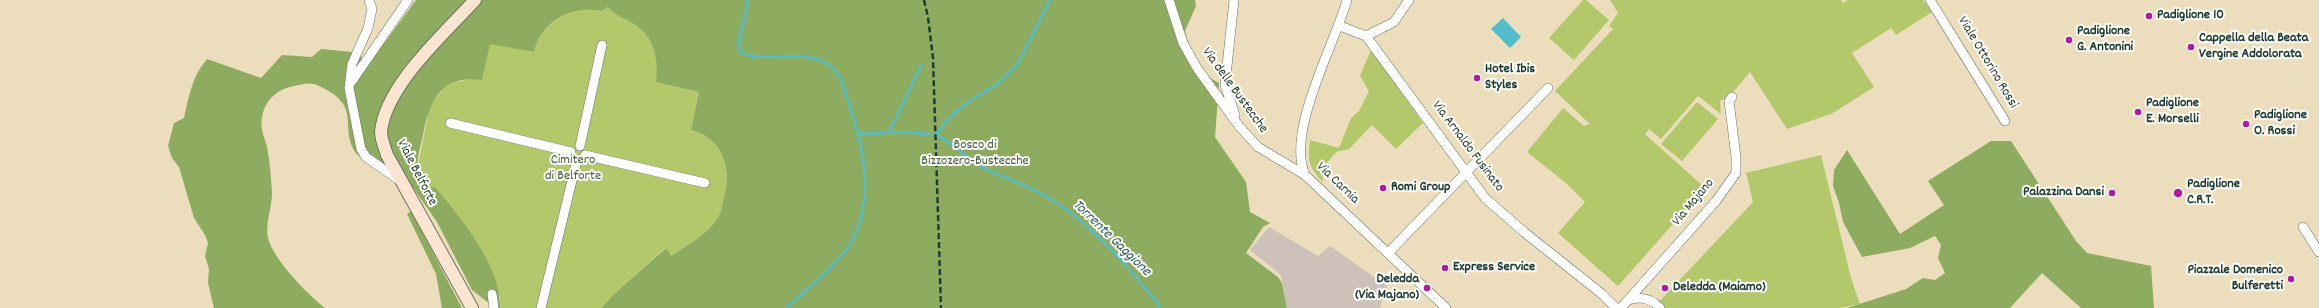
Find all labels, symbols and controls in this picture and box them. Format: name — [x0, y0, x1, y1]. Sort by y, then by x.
place label: Padiglione 10 — [2157, 8, 2224, 24]
marker: Padiglione 10 — [2144, 11, 2154, 21]
street label: Viale Ottorino Rossi — [1953, 14, 2021, 112]
place label: Padiglione G. Antonini — [2077, 24, 2133, 56]
place label: Cappella della Beata Vergine Addolorata — [2199, 31, 2308, 64]
marker: Padiglione G. Antonini — [2064, 35, 2074, 45]
marker: Cappella della Beata Vergine Addolorata — [2186, 42, 2196, 52]
street label: Via delle Bustecche — [1197, 45, 1271, 137]
place label: Hotel Ibis Styles — [1485, 62, 1535, 94]
marker: Hotel Ibis Styles — [1472, 73, 1482, 83]
place label: Padiglione E. Morselli — [2146, 96, 2199, 128]
street label: Via Arnaldo Fusinato — [1427, 98, 1507, 196]
marker: Padiglione E. Morselli — [2133, 107, 2143, 117]
place label: Padiglione O. Rossi — [2254, 108, 2307, 140]
marker: Padiglione O. Rossi — [2241, 119, 2251, 129]
street label: Viale Belforte — [392, 137, 440, 209]
park label: Bosco di Bizzozero-Bustecche — [921, 138, 1029, 170]
park label: Cimitero di Belforte — [545, 153, 601, 186]
street label: Via Carnia — [1312, 159, 1362, 209]
street label: Via Majano — [1669, 176, 1719, 230]
place label: Padiglione C.R.T. — [2187, 177, 2240, 210]
place label: Romi Group — [1391, 180, 1450, 196]
marker: Romi Group — [1378, 183, 1388, 193]
place label: Palazzina Dansi — [2023, 185, 2104, 201]
marker: Padiglione C.R.T. — [2172, 187, 2184, 199]
marker: Palazzina Dansi — [2107, 188, 2117, 198]
water label: Torrente Gaggione — [1068, 197, 1154, 281]
place label: Express Service — [1453, 260, 1535, 276]
marker: Express Service — [1440, 263, 1450, 273]
place label: Piazzale Domenico Bulferetti — [2187, 263, 2283, 296]
place label: Deledda (Via Majano) — [1355, 272, 1419, 304]
marker: Piazzale Domenico Bulferetti — [2286, 274, 2296, 284]
place label: Deledda (Maiamo) — [1673, 280, 1766, 296]
marker: Deledda (Via Majano) — [1422, 283, 1432, 293]
marker: Deledda (Maiamo) — [1660, 283, 1670, 293]

